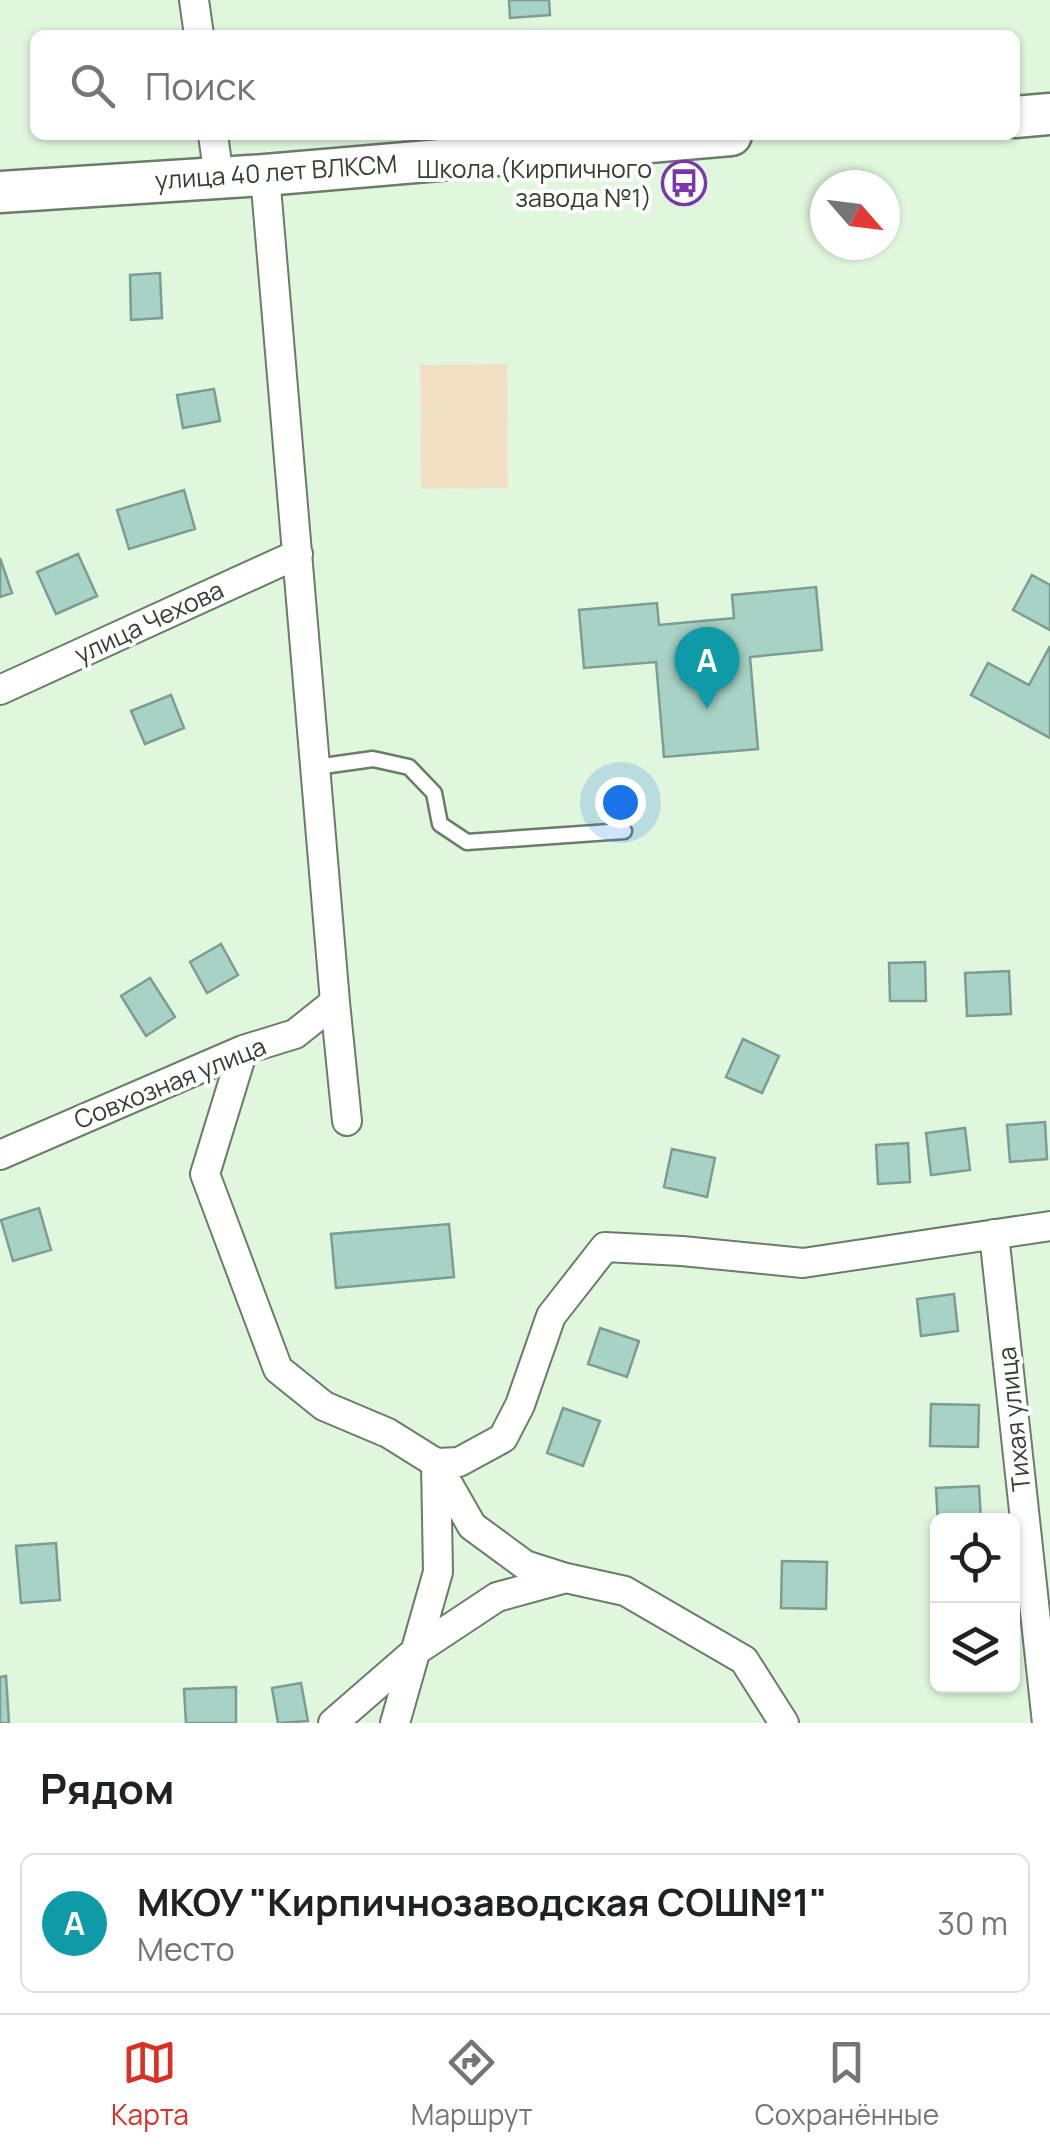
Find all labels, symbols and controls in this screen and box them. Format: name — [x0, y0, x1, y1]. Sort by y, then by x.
search box — [30, 30, 1020, 140]
icon: search — [65, 58, 120, 113]
text: Поиск — [145, 59, 255, 111]
street label: улица 40 лет ВЛКСМ — [154, 146, 398, 197]
place label: Школа (Кирпичного завода №1) — [417, 151, 652, 215]
bus stop icon: Школа (Кирпичного завода №1) — [661, 160, 707, 206]
north arrow — [810, 170, 900, 260]
street label: улица Чехова — [69, 572, 229, 671]
pin: A — [674, 626, 740, 709]
your location — [595, 777, 646, 828]
street label: Совхозная улица — [69, 1028, 271, 1137]
street label: Тихая улица — [989, 1345, 1038, 1493]
map controls — [930, 1513, 1020, 1693]
button: locate — [930, 1513, 1020, 1603]
button: layers — [930, 1603, 1020, 1693]
text: Рядом — [40, 1759, 174, 1817]
text: МКОУ "Кирпичнозаводская СОШ№1" — [137, 1875, 827, 1927]
text: A — [64, 1901, 85, 1945]
text: 30 m — [937, 1901, 1008, 1945]
text: Место — [137, 1927, 235, 1971]
tab: Карта — [111, 2035, 189, 2133]
tab: Маршрут — [411, 2035, 533, 2133]
tab: Сохранённые — [755, 2035, 939, 2133]

